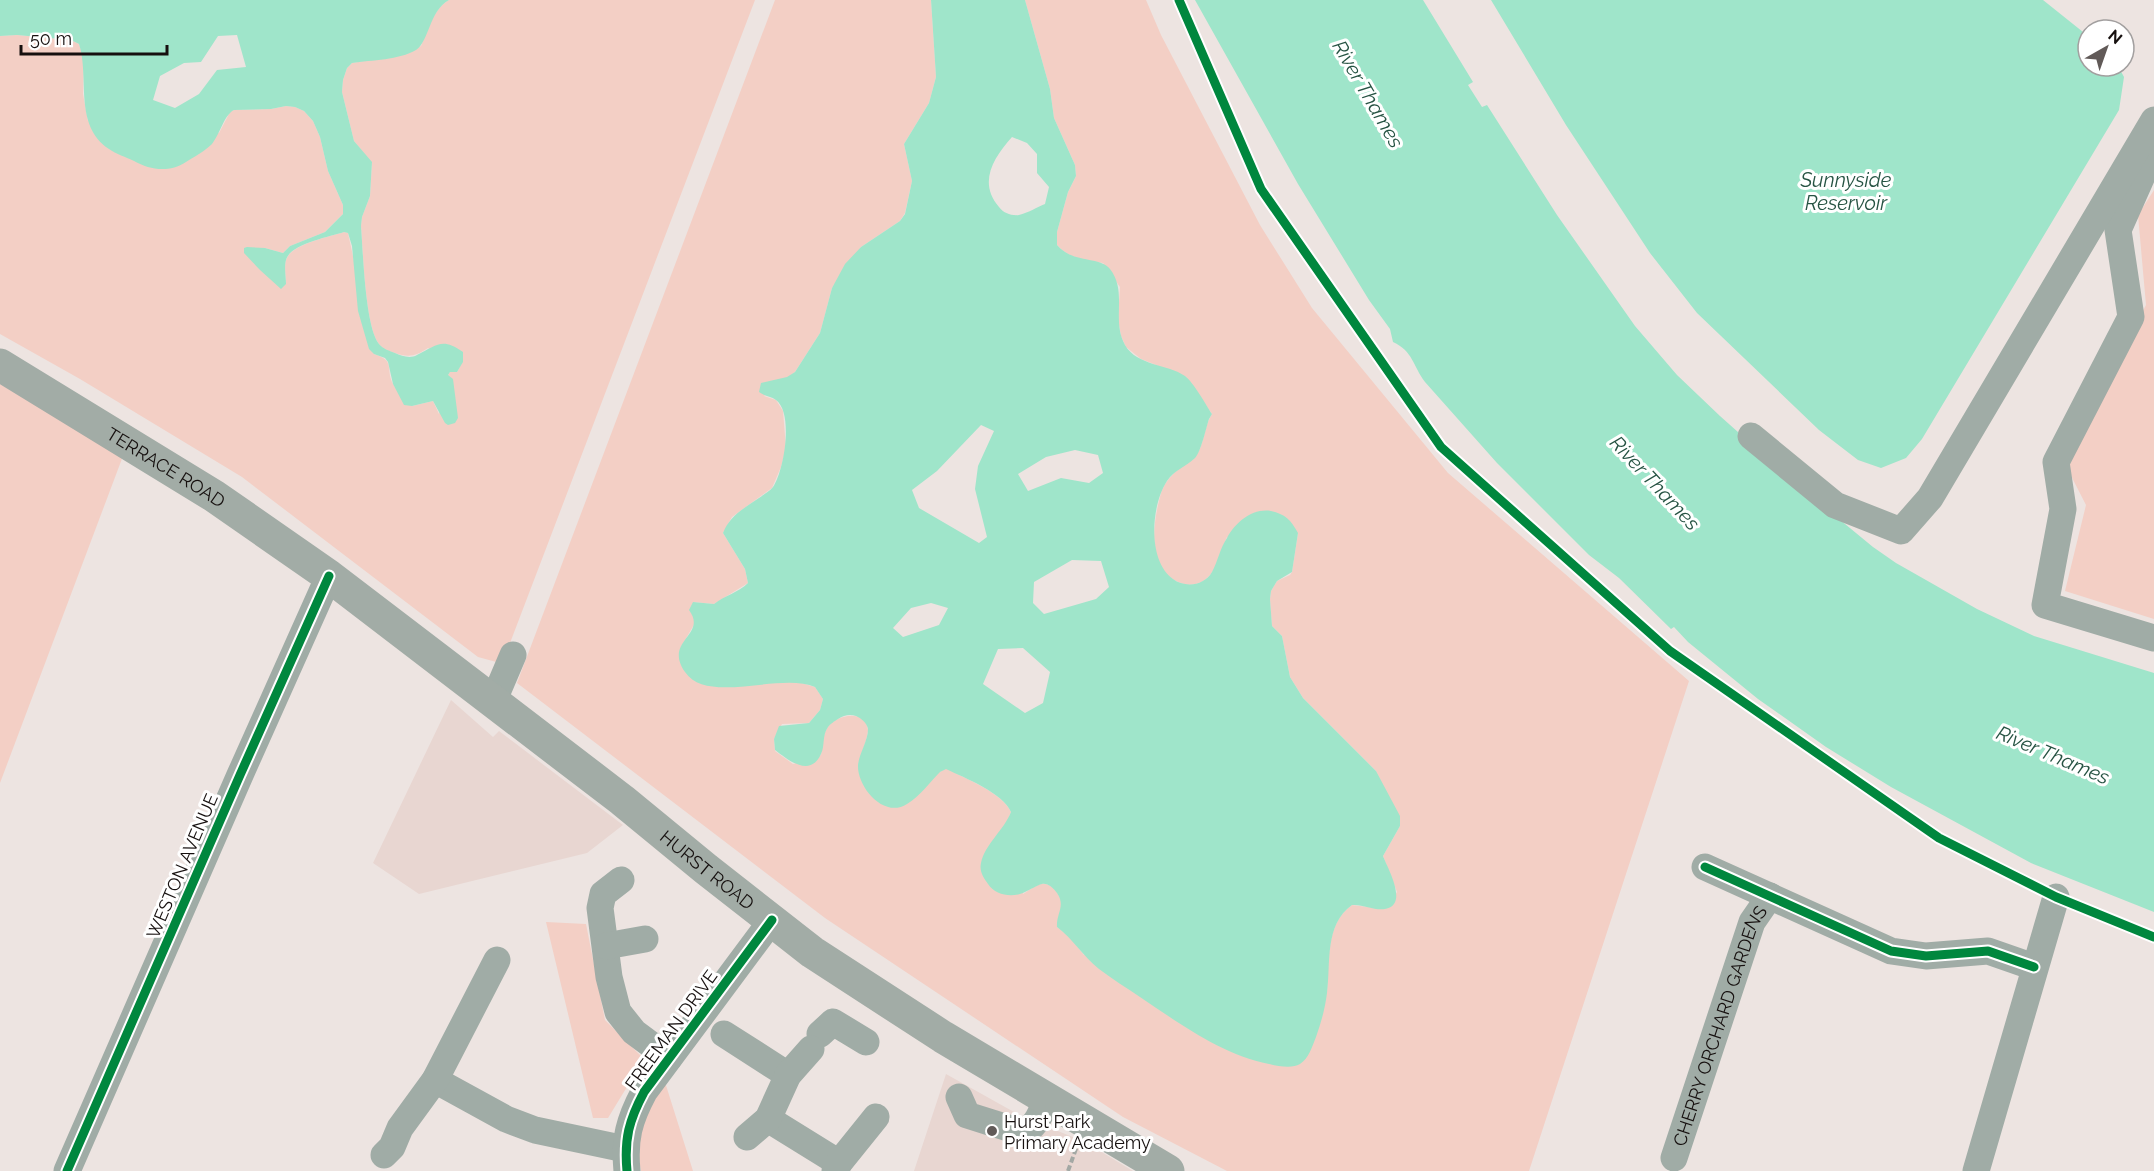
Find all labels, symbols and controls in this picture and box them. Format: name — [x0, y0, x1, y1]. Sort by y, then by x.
scale bar — [21, 18, 166, 56]
north arrow — [2076, 18, 2136, 78]
text: N — [2105, 26, 2126, 48]
text: 50 m — [30, 28, 72, 49]
water label: River Thames — [1328, 36, 1409, 153]
water label: Sunnyside Reservoir — [1799, 168, 1892, 215]
street label: TERRACE ROAD — [103, 423, 230, 511]
water label: River Thames — [1605, 431, 1705, 536]
water label: River Thames — [1993, 720, 2114, 790]
street label: WESTON AVENUE — [142, 790, 222, 942]
street label: HURST ROAD — [656, 825, 759, 914]
street label: CHERRY ORCHARD GARDENS — [1668, 901, 1771, 1149]
street label: FREEMAN DRIVE — [620, 966, 722, 1094]
place label: Hurst Park Primary Academy — [1004, 1111, 1151, 1153]
marker: Hurst Park Primary Academy — [985, 1124, 999, 1138]

